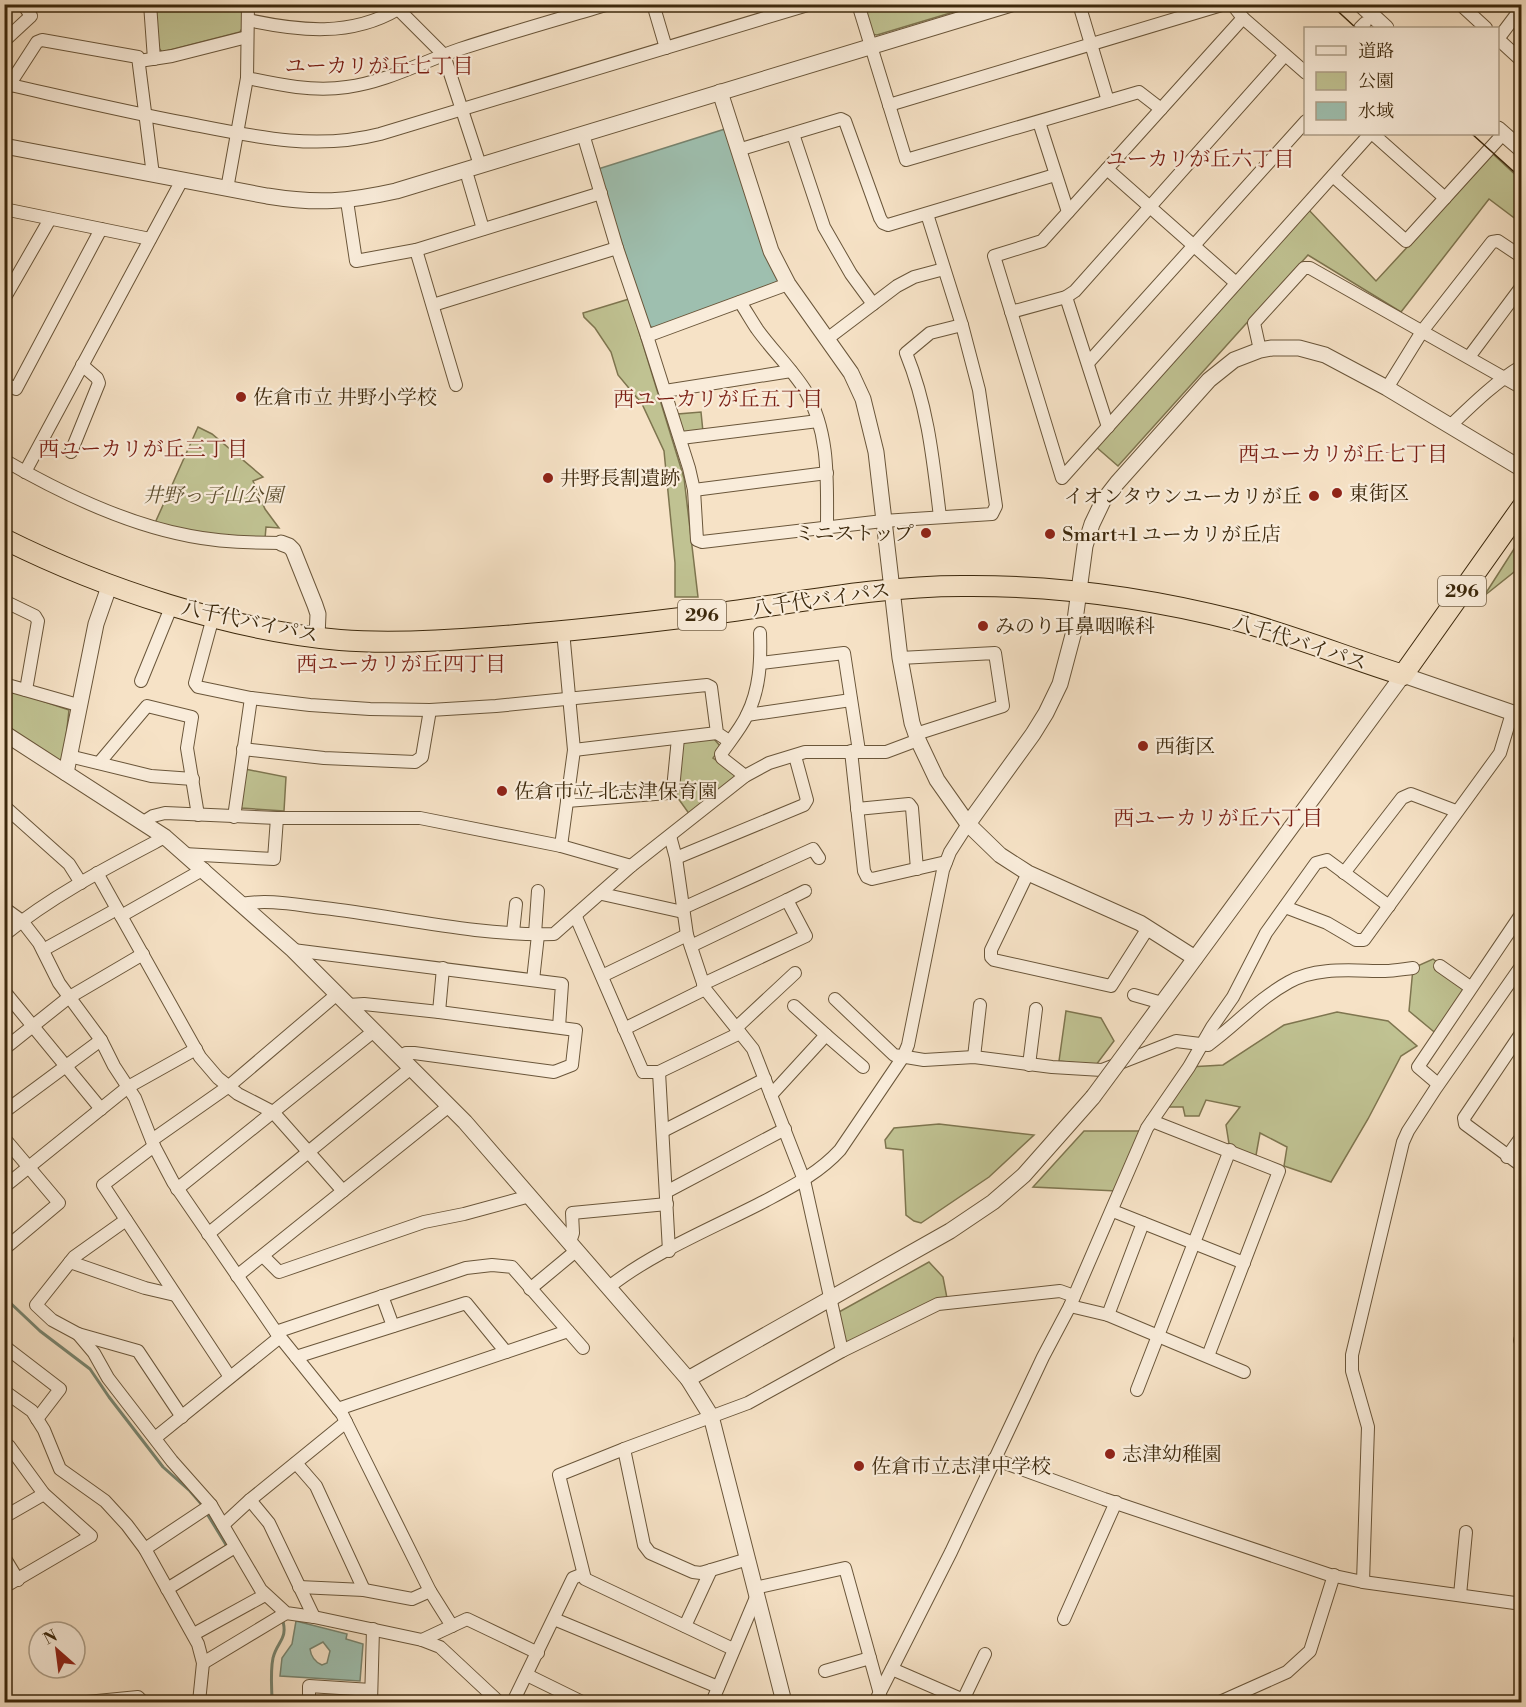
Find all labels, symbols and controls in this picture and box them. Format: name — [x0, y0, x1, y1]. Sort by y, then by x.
legend — [1304, 27, 1499, 135]
text: 道路 — [1358, 40, 1394, 63]
district label: ユーカリが丘七丁目 — [285, 54, 473, 80]
text: 公園 — [1358, 70, 1394, 93]
text: 水域 — [1358, 100, 1394, 123]
district label: ユーカリが丘六丁目 — [1106, 147, 1294, 173]
place label: 佐倉市立 井野小学校 — [253, 386, 437, 411]
district label: 西ユーカリが丘五丁目 — [613, 387, 823, 413]
marker: 佐倉市立 井野小学校 — [234, 390, 248, 404]
district label: 西ユーカリが丘三丁目 — [38, 437, 248, 463]
district label: 西ユーカリが丘七丁目 — [1238, 442, 1448, 468]
place label: 井野長割遺跡 — [560, 467, 680, 492]
marker: 井野長割遺跡 — [541, 471, 555, 485]
place label: 東街区 — [1349, 482, 1409, 507]
park label: 井野っ子山公園 — [143, 484, 286, 509]
place label: イオンタウンユーカリが丘 — [1064, 485, 1302, 510]
marker: 東街区 — [1330, 486, 1344, 500]
marker: イオンタウンユーカリが丘 — [1307, 489, 1321, 503]
place label: ミニストップ — [795, 522, 914, 547]
place label: Smart+1 ユーカリが丘店 — [1062, 523, 1281, 548]
marker: ミニストップ — [919, 526, 933, 540]
marker: Smart+1 ユーカリが丘店 — [1043, 527, 1057, 541]
road number: 296 — [1438, 576, 1486, 606]
street label: 八千代バイパス — [750, 578, 892, 623]
street label: 八千代バイパス — [179, 596, 321, 649]
road number: 296 — [678, 600, 726, 630]
street label: 八千代バイパス — [1229, 610, 1370, 677]
place label: みのり耳鼻咽喉科 — [995, 615, 1155, 640]
marker: みのり耳鼻咽喉科 — [976, 619, 990, 633]
district label: 西ユーカリが丘四丁目 — [296, 652, 506, 678]
place label: 西街区 — [1155, 735, 1215, 760]
marker: 西街区 — [1136, 739, 1150, 753]
place label: 佐倉市立 北志津保育園 — [514, 780, 718, 805]
marker: 佐倉市立 北志津保育園 — [495, 784, 509, 798]
district label: 西ユーカリが丘六丁目 — [1113, 806, 1323, 832]
place label: 志津幼稚園 — [1122, 1443, 1222, 1468]
marker: 志津幼稚園 — [1103, 1447, 1117, 1461]
place label: 佐倉市立志津中学校 — [871, 1455, 1051, 1480]
marker: 佐倉市立志津中学校 — [852, 1459, 866, 1473]
north arrow — [27, 1620, 87, 1680]
text: N — [40, 1626, 61, 1649]

